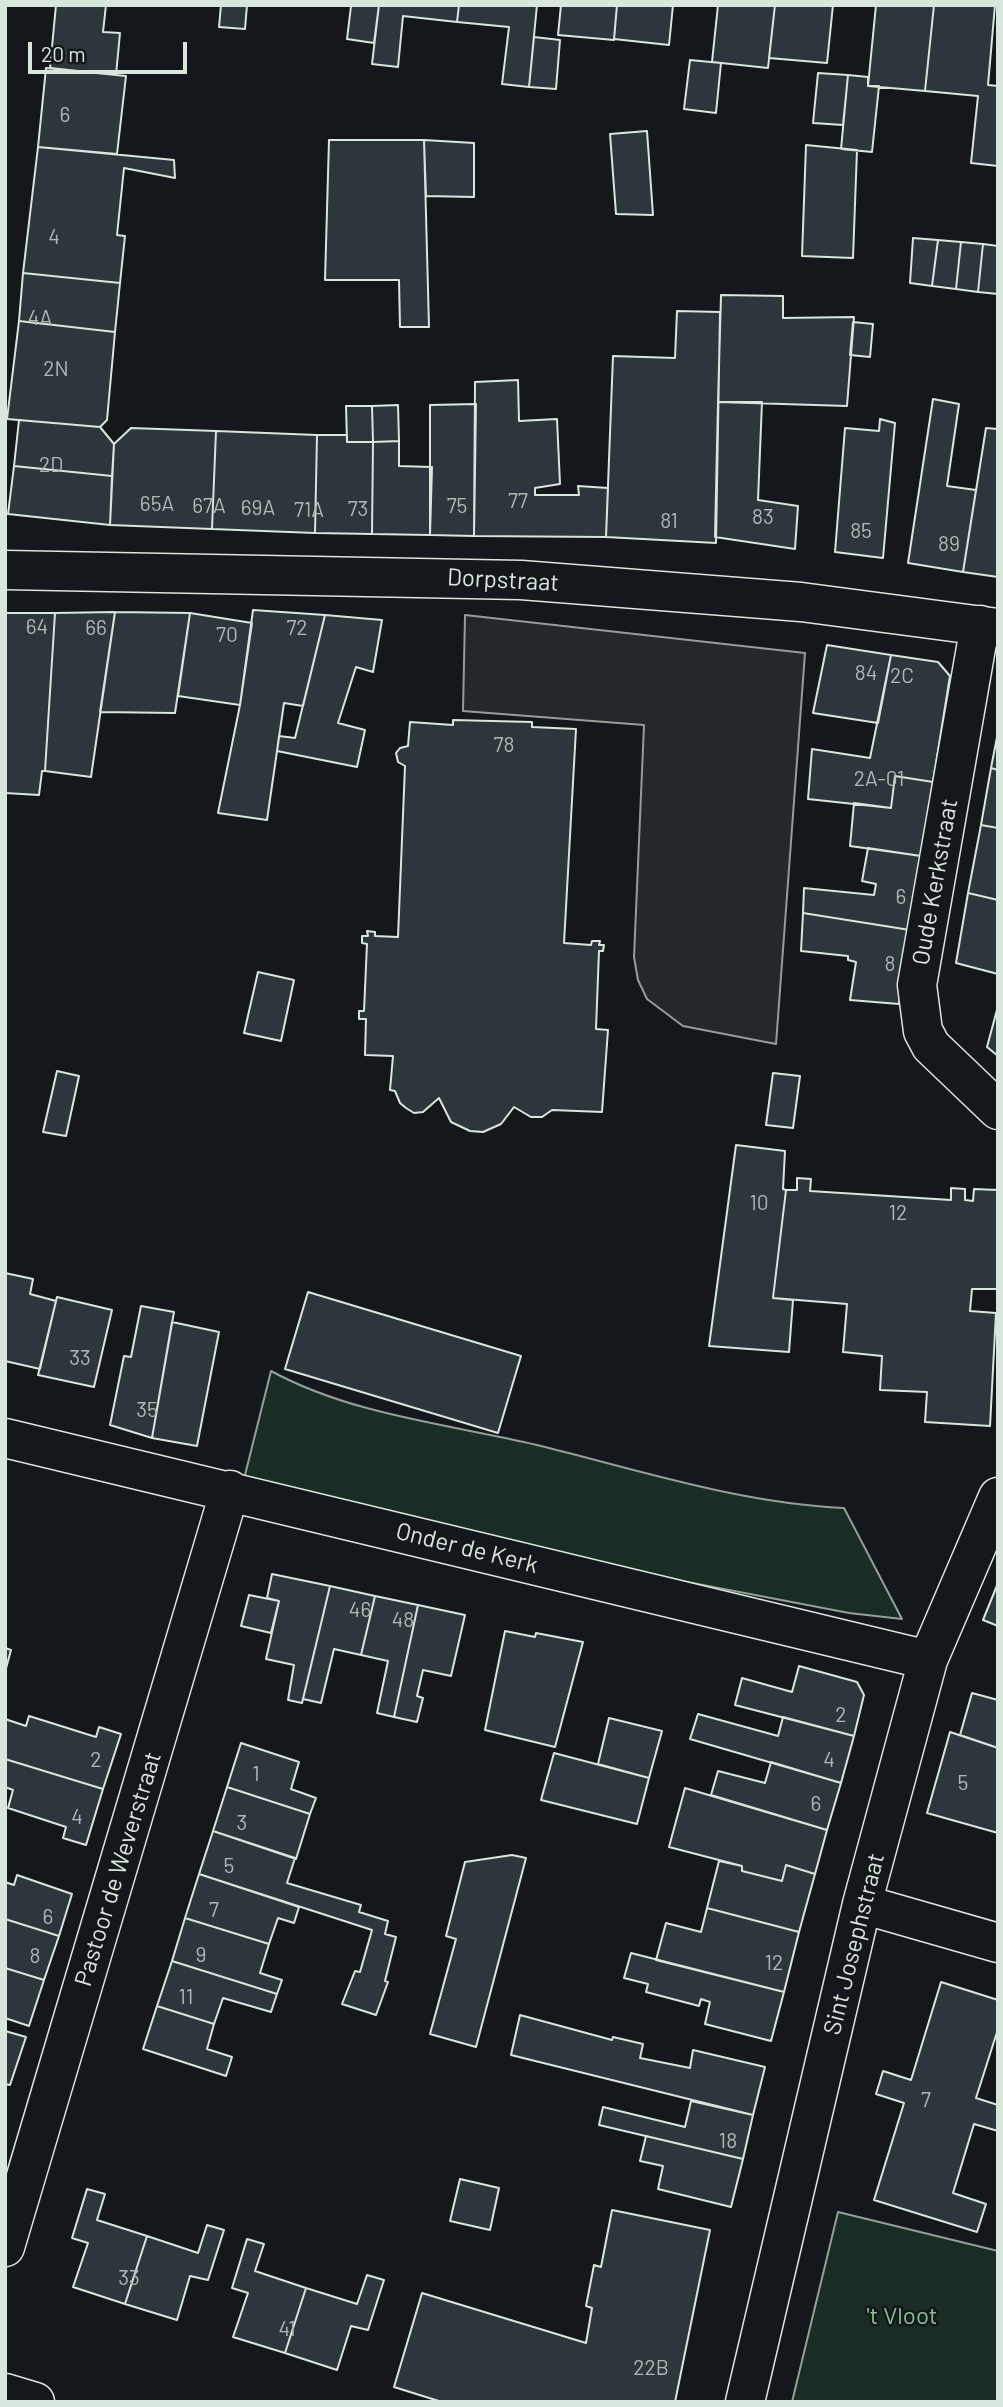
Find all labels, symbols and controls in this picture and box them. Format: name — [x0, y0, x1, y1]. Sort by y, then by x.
scale bar — [32, 28, 191, 72]
text: 20 m — [41, 41, 86, 66]
house number: 6 — [60, 102, 70, 128]
house number: 4 — [48, 224, 60, 250]
house number: 4A — [28, 305, 52, 331]
house number: 2N — [43, 356, 69, 382]
house number: 2D — [39, 452, 63, 478]
house number: 77 — [508, 488, 528, 514]
house number: 65A — [140, 491, 174, 517]
house number: 67A — [192, 493, 226, 519]
house number: 75 — [447, 493, 467, 519]
house number: 69A — [241, 495, 275, 521]
house number: 73 — [348, 496, 368, 522]
house number: 71A — [294, 497, 324, 523]
house number: 83 — [752, 504, 774, 530]
house number: 81 — [660, 508, 678, 534]
house number: 85 — [850, 518, 872, 544]
house number: 89 — [938, 531, 960, 557]
street label: Dorpstraat — [446, 563, 560, 597]
house number: 64 — [26, 614, 48, 640]
house number: 66 — [85, 615, 107, 641]
house number: 72 — [286, 615, 308, 641]
house number: 70 — [216, 622, 238, 648]
house number: 84 — [855, 660, 877, 686]
house number: 2C — [890, 663, 914, 689]
house number: 78 — [494, 732, 514, 758]
house number: 2A-01 — [854, 766, 904, 792]
street label: Oude Kerkstraat — [906, 797, 964, 967]
house number: 6 — [896, 884, 906, 910]
house number: 8 — [885, 951, 895, 977]
house number: 10 — [749, 1190, 769, 1216]
house number: 12 — [889, 1200, 907, 1226]
house number: 33 — [69, 1345, 91, 1371]
house number: 35 — [136, 1397, 158, 1423]
street label: Onder de Kerk — [393, 1516, 541, 1580]
house number: 46 — [349, 1597, 371, 1623]
house number: 48 — [392, 1607, 414, 1633]
house number: 2 — [835, 1702, 847, 1728]
house number: 2 — [90, 1747, 102, 1773]
house number: 4 — [823, 1747, 835, 1773]
street label: Pastoor de Weverstraat — [69, 1748, 167, 1990]
house number: 1 — [252, 1761, 260, 1787]
house number: 5 — [958, 1770, 968, 1796]
house number: 6 — [811, 1791, 821, 1817]
house number: 4 — [71, 1804, 83, 1830]
house number: 3 — [237, 1810, 247, 1836]
street label: Sint Josephstraat — [818, 1850, 890, 2038]
house number: 5 — [224, 1853, 234, 1879]
house number: 7 — [209, 1897, 219, 1923]
house number: 6 — [43, 1904, 53, 1930]
house number: 9 — [196, 1942, 206, 1968]
house number: 8 — [30, 1943, 40, 1969]
house number: 12 — [765, 1950, 783, 1976]
house number: 11 — [179, 1984, 193, 2010]
house number: 7 — [921, 2087, 931, 2113]
house number: 18 — [719, 2128, 737, 2154]
house number: 33 — [118, 2265, 140, 2291]
park label: 't Vloot — [866, 2302, 938, 2330]
house number: 41 — [279, 2316, 295, 2342]
house number: 22B — [633, 2355, 669, 2381]

